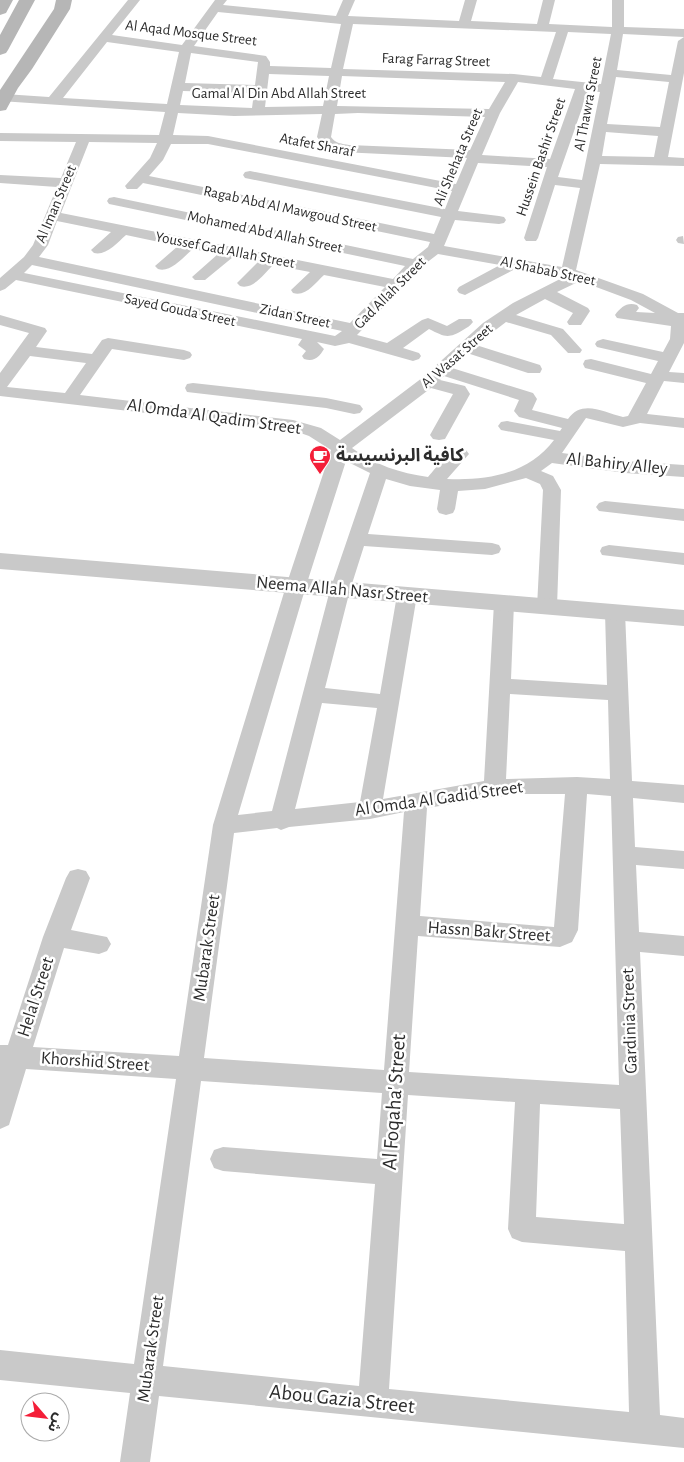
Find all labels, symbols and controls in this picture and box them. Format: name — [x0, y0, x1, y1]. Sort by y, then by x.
street label: Al Aqad Mosque Street — [124, 17, 258, 49]
street label: Farag Farrag Street — [381, 51, 491, 69]
street label: Al Thawra Street — [571, 55, 605, 153]
street label: Gamal Al Din Abd Allah Street — [192, 86, 366, 101]
street label: Hussein Bashir Street — [514, 96, 568, 218]
street label: Ali Shehata Street — [431, 106, 485, 208]
street label: Atafet Sharaf — [278, 130, 357, 160]
street label: Al Iman Street — [33, 163, 79, 245]
street label: Ragab Abd Al Mawgoud Street — [202, 183, 378, 235]
street label: Mohamed Abd Allah Street — [186, 208, 344, 256]
street label: Youssef Gad Allah Street — [154, 229, 296, 271]
street label: Gad Allah Street — [351, 254, 429, 332]
street label: Al Shabab Street — [499, 254, 597, 288]
street label: Sayed Gouda Street — [123, 291, 237, 329]
street label: Zidan Street — [258, 301, 332, 331]
street label: Al Wasat Street — [418, 321, 496, 391]
street label: Al Omda Al Qadim Street — [126, 396, 302, 438]
cafe icon: كافية البرنسيسة — [308, 444, 332, 475]
place label: كافية البرنسيسة — [336, 445, 464, 466]
street label: Al Bahiry Alley — [566, 450, 669, 478]
street label: Neema Allah Nasr Street — [255, 574, 429, 606]
street label: Al Omda Al Gadid Street — [354, 778, 524, 820]
street label: Mubarak Street — [191, 893, 223, 1003]
street label: Hassn Bakr Street — [427, 919, 551, 945]
street label: Helal Street — [15, 955, 57, 1039]
street label: Gardinia Street — [619, 968, 641, 1074]
street label: Al Foqaha' Street — [379, 1033, 409, 1171]
street label: Khorshid Street — [40, 1049, 150, 1075]
street label: Mubarak Street — [135, 1294, 167, 1404]
street label: Abou Gazia Street — [268, 1381, 416, 1417]
north arrow — [20, 1392, 70, 1442]
text: ش — [45, 1411, 66, 1434]

